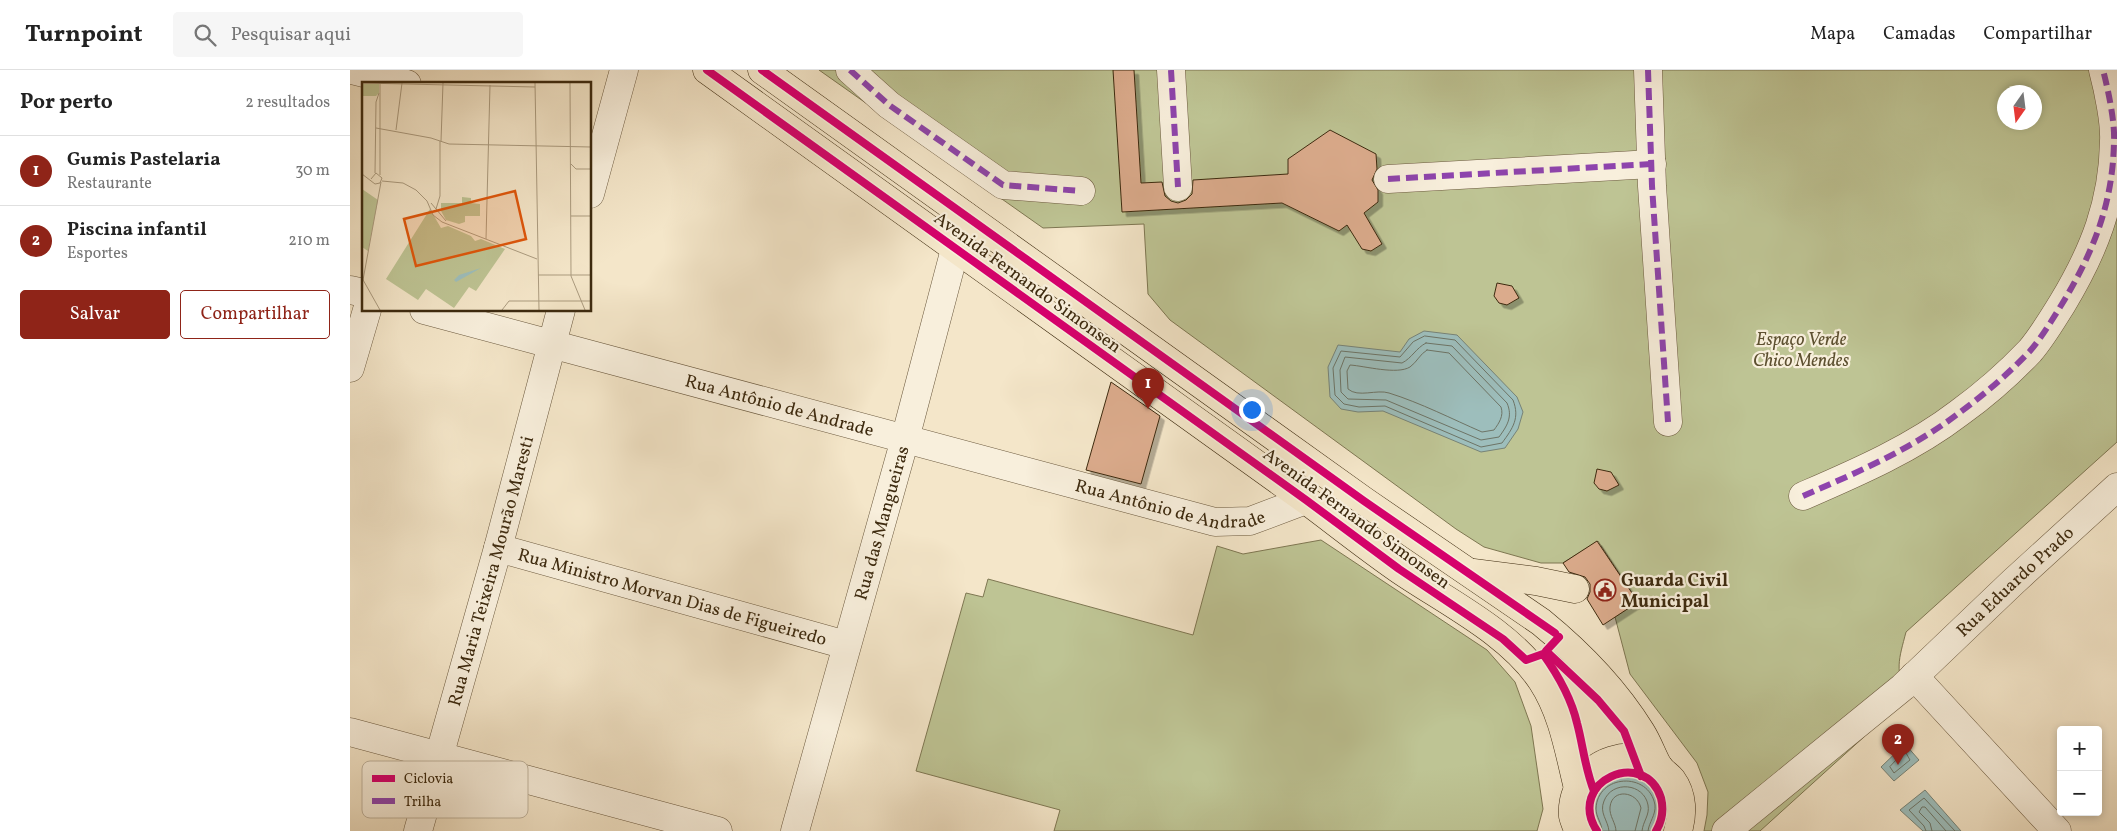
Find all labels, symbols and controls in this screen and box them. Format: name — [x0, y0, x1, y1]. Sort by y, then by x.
search box — [173, 12, 523, 57]
text: Turnpoint — [25, 18, 143, 52]
icon: search — [191, 21, 219, 49]
text: Pesquisar aqui — [231, 22, 351, 48]
text: Mapa — [1810, 22, 1855, 47]
text: Camadas — [1883, 22, 1956, 47]
text: Compartilhar — [1984, 22, 2092, 47]
inset map — [362, 82, 591, 311]
north arrow — [1997, 85, 2042, 130]
text: Por perto — [20, 88, 113, 117]
text: 2 resultados — [245, 92, 330, 114]
text: Gumis Pastelaria — [67, 147, 221, 173]
text: 1 — [33, 160, 39, 182]
text: 30 m — [295, 160, 330, 182]
text: Restaurante — [67, 173, 152, 195]
street label: Avenida Fernando Simonsen — [928, 207, 1126, 360]
text: Piscina infantil — [67, 217, 207, 243]
text: 2 — [32, 230, 40, 252]
text: 210 m — [288, 230, 330, 252]
text: Esportes — [67, 243, 128, 265]
button: Salvar — [20, 290, 170, 339]
button: Compartilhar — [180, 290, 330, 339]
park label: Espaço Verde Chico Mendes — [1753, 328, 1849, 374]
pin: 1 — [1132, 368, 1164, 409]
street label: Rua Antônio de Andrade — [682, 369, 876, 444]
your location — [1239, 397, 1265, 423]
street label: Rua Maria Teixeira Mourão Maresti — [443, 433, 541, 709]
street label: Rua das Mangueiras — [849, 443, 916, 603]
street label: Avenida Fernando Simonsen — [1257, 443, 1455, 596]
street label: Rua Antônio de Andrade — [1072, 474, 1269, 537]
street label: Rua Eduardo Prado — [1951, 521, 2080, 644]
street label: Rua Ministro Morvan Dias de Figueiredo — [515, 543, 829, 653]
place label: Guarda Civil Municipal — [1621, 569, 1728, 615]
public building icon: Guarda Civil Municipal — [1593, 578, 1617, 602]
pin: 2 — [1882, 724, 1914, 765]
map controls — [2057, 726, 2102, 816]
button: + — [2057, 726, 2102, 771]
legend — [362, 761, 528, 818]
text: Ciclovia — [404, 770, 453, 789]
button: − — [2057, 771, 2102, 816]
text: Trilha — [404, 793, 441, 812]

